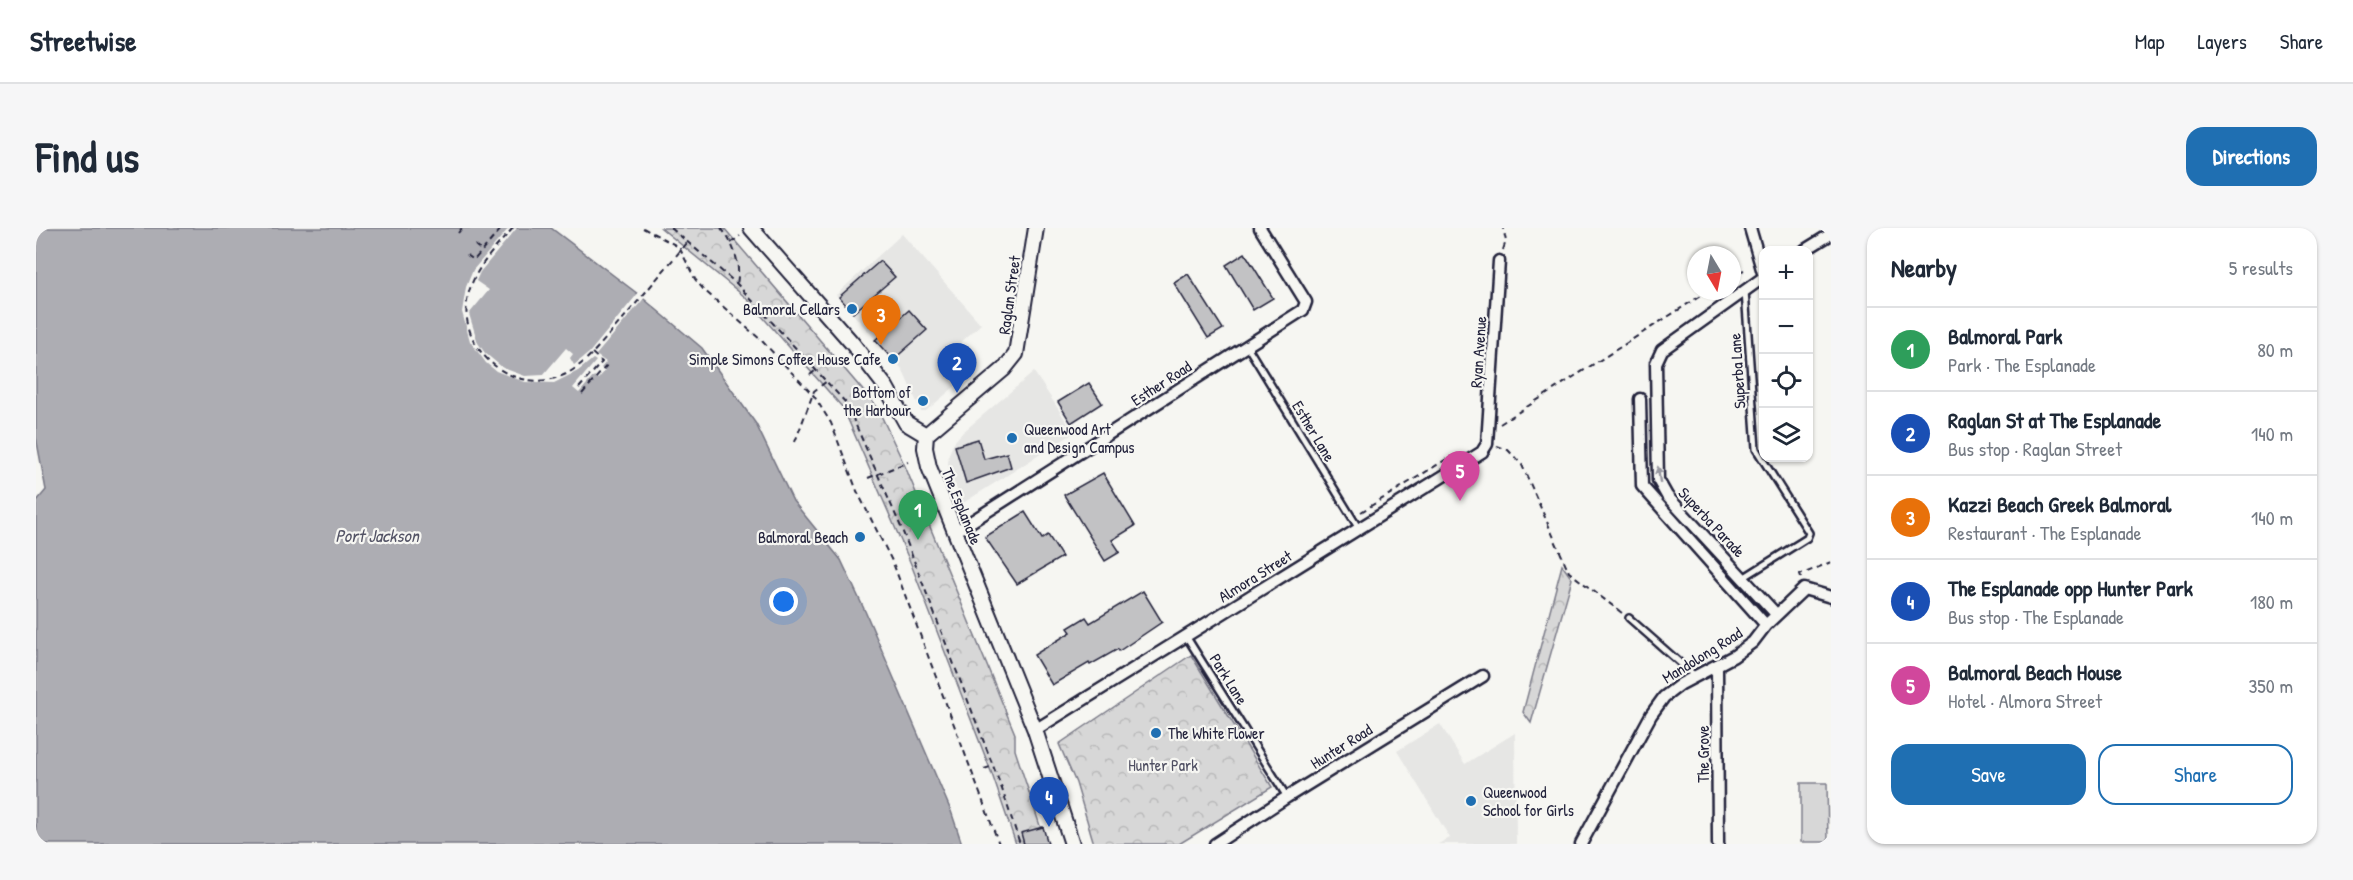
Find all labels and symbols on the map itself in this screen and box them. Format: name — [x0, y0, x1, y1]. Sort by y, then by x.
north arrow — [1687, 246, 1741, 300]
street label: Raglan Street — [993, 254, 1025, 336]
pin: 3 — [862, 296, 900, 345]
place label: Balmoral Cellars — [743, 298, 840, 320]
marker: Balmoral Cellars — [845, 302, 859, 316]
street label: Ryan Avenue — [1465, 315, 1492, 389]
street label: Superba Lane — [1723, 332, 1751, 409]
pin: 2 — [938, 344, 976, 393]
place label: Simple Simons Coffee House Cafe — [689, 348, 882, 370]
marker: Simple Simons Coffee House Cafe — [886, 352, 900, 366]
street label: Esther Road — [1127, 355, 1195, 411]
place label: Bottom of the Harbour — [843, 381, 911, 421]
marker: Bottom of the Harbour — [916, 394, 930, 408]
street label: Esther Lane — [1287, 396, 1341, 466]
place label: Queenwood Art and Design Campus — [1024, 418, 1135, 458]
marker: Queenwood Art and Design Campus — [1005, 431, 1019, 445]
pin: 5 — [1440, 452, 1480, 501]
street label: The Esplanade — [937, 464, 988, 548]
one-way arrow — [1654, 465, 1664, 484]
street label: Superba Parade — [1674, 482, 1751, 562]
pin: 1 — [898, 490, 938, 540]
water label: Port Jackson — [335, 523, 421, 548]
place label: Balmoral Beach — [758, 526, 848, 548]
marker: Balmoral Beach — [853, 530, 867, 544]
street label: Almora Street — [1214, 544, 1296, 607]
your location — [769, 587, 798, 616]
street label: Mandolong Road — [1658, 622, 1746, 688]
street label: Park Lane — [1205, 649, 1254, 709]
street label: Hunter Road — [1306, 718, 1376, 774]
place label: The White Flower — [1168, 722, 1265, 744]
street label: The Grove — [1692, 725, 1714, 783]
marker: The White Flower — [1149, 726, 1163, 740]
park label: Hunter Park — [1128, 754, 1198, 776]
pin: 4 — [1030, 778, 1068, 827]
place label: Queenwood School for Girls — [1483, 781, 1574, 821]
marker: Queenwood School for Girls — [1464, 794, 1478, 808]

